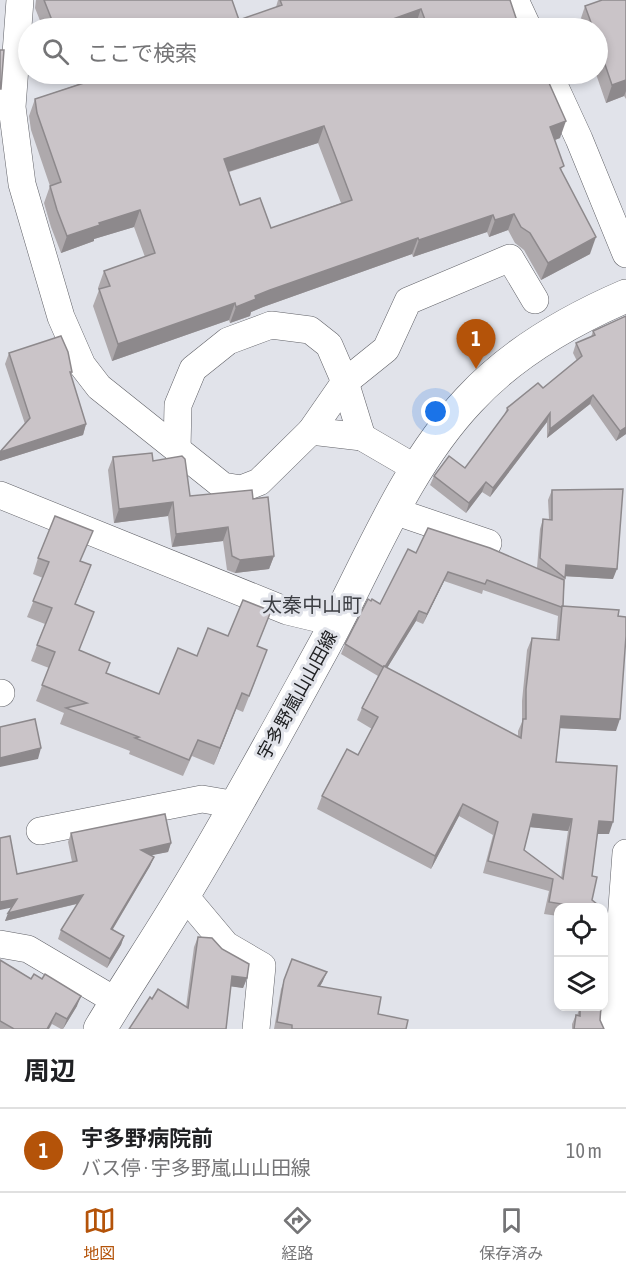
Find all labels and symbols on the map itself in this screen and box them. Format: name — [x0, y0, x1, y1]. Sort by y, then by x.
pin: 1 — [456, 320, 496, 369]
your location — [421, 397, 450, 426]
district label: 太秦中山町 — [262, 593, 362, 616]
street label: 宇多野嵐山山田線 — [253, 627, 341, 763]

